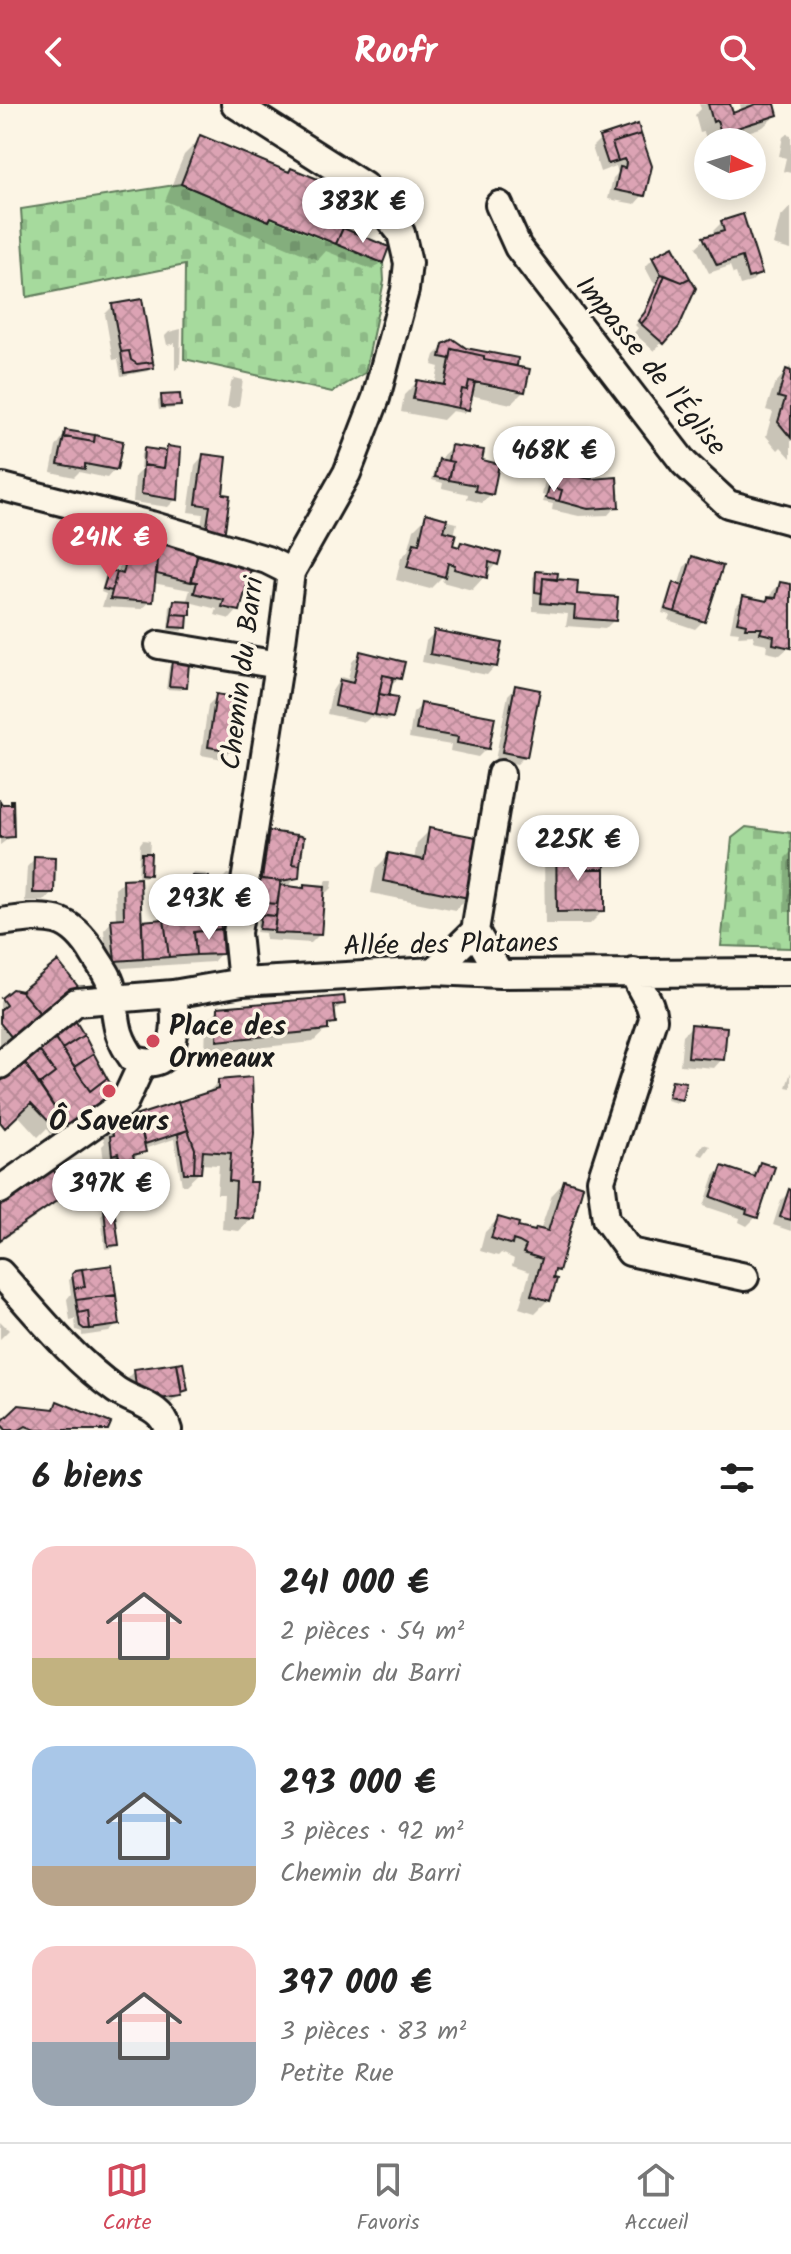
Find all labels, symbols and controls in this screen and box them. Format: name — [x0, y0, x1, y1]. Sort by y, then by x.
text: Roofr — [354, 24, 437, 81]
icon: back — [32, 30, 76, 74]
icon: search — [715, 30, 759, 74]
north arrow — [694, 128, 766, 200]
map controls — [694, 128, 766, 200]
pin: 383K € — [298, 177, 428, 245]
text: 383K € — [320, 182, 406, 224]
street label: Impasse de l'Église — [563, 266, 738, 467]
pin: 468K € — [489, 426, 619, 494]
text: 468K € — [511, 431, 597, 473]
pin: 241K € — [45, 513, 175, 581]
text: 241K € — [70, 518, 150, 560]
street label: Chemin du Barri — [209, 573, 278, 772]
pin: 225K € — [513, 815, 643, 883]
text: 225K € — [535, 820, 621, 862]
pin: 293K € — [144, 874, 274, 942]
text: 293K € — [167, 879, 251, 921]
street label: Allée des Platanes — [343, 921, 559, 970]
place label: Place des Ormeaux — [169, 1005, 286, 1082]
marker: Place des Ormeaux — [144, 1032, 162, 1050]
marker: Ô Saveurs — [100, 1082, 118, 1100]
place label: Ô Saveurs — [49, 1100, 169, 1145]
pin: 397K € — [46, 1159, 176, 1227]
text: 397K € — [70, 1164, 152, 1206]
text: 6 biens — [32, 1451, 143, 1505]
icon: filters — [715, 1456, 759, 1500]
text: 241 000 € — [280, 1557, 429, 1611]
icon: home — [96, 1578, 192, 1674]
text: 2 pièces · 54 m² — [280, 1611, 464, 1653]
text: Chemin du Barri — [280, 1653, 460, 1695]
text: 293 000 € — [280, 1757, 436, 1811]
icon: home — [96, 1778, 192, 1874]
text: 3 pièces · 92 m² — [280, 1811, 464, 1853]
text: Chemin du Barri — [280, 1853, 460, 1895]
text: 397 000 € — [280, 1957, 432, 2011]
icon: home — [96, 1978, 192, 2074]
text: 3 pièces · 83 m² — [280, 2011, 466, 2053]
text: Petite Rue — [280, 2053, 394, 2095]
tab: Carte — [102, 2158, 152, 2241]
tab: Favoris — [357, 2158, 420, 2241]
tab: Accueil — [624, 2158, 689, 2241]

